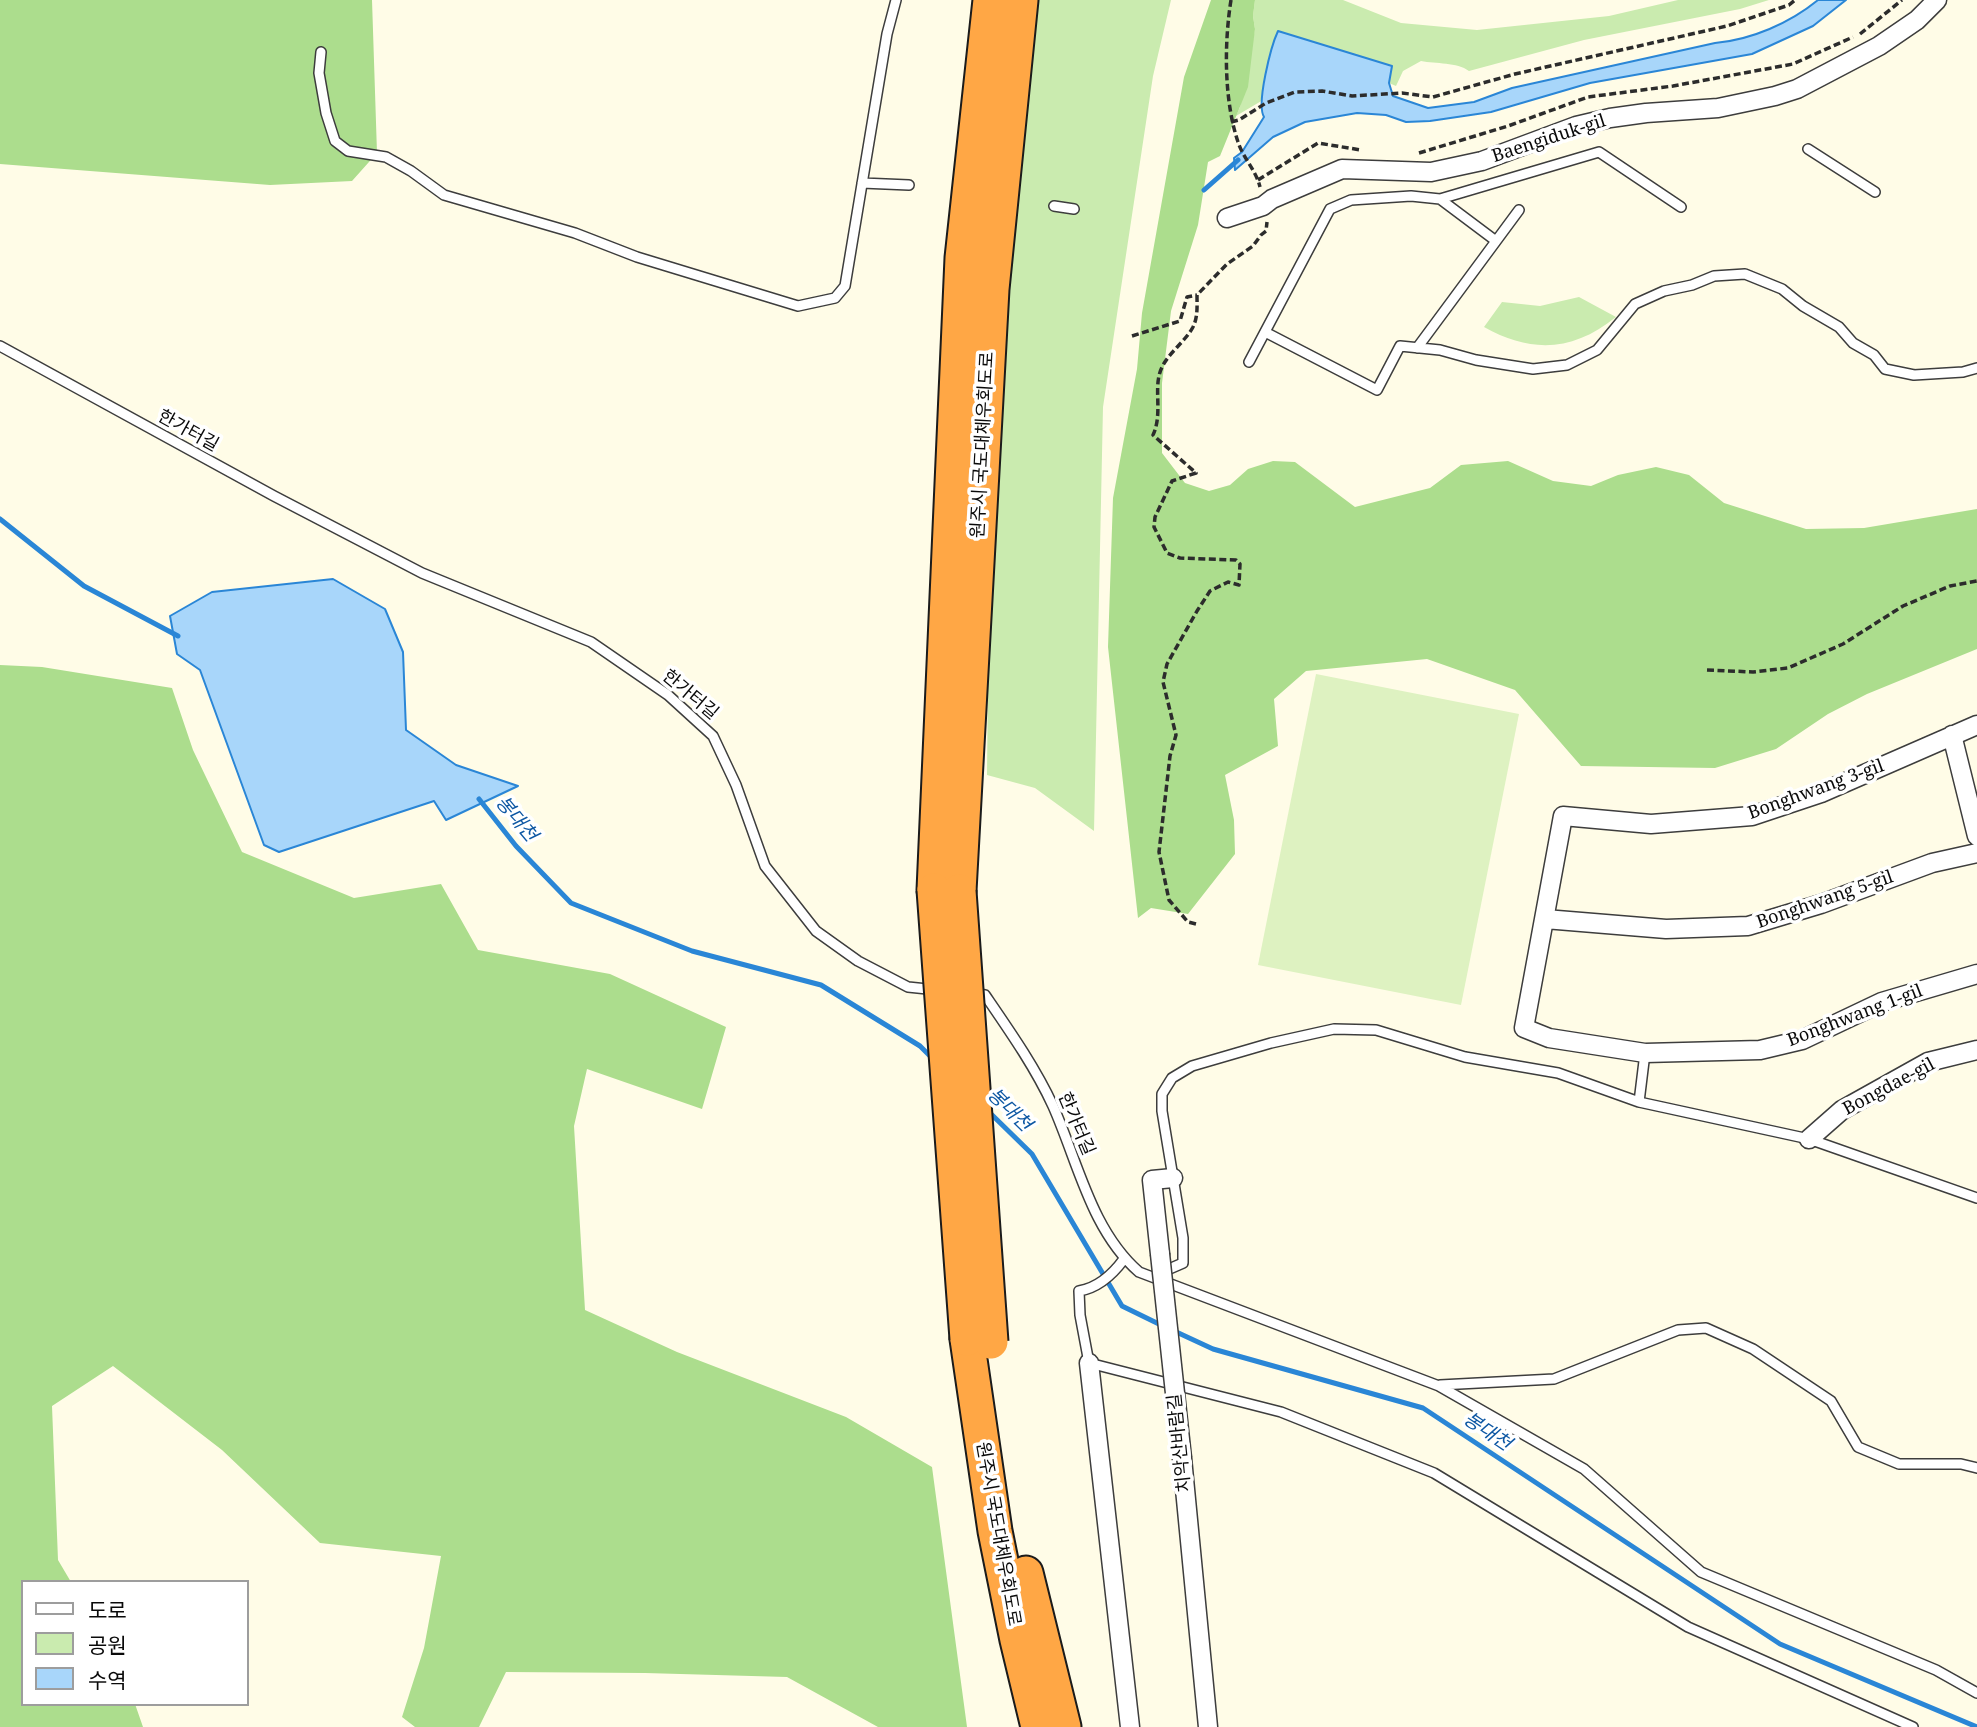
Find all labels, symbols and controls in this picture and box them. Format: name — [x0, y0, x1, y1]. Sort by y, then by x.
street label: Baengiduk-gil — [1489, 110, 1609, 168]
street label: 원주시 국도대체우회도로 — [967, 351, 999, 539]
street label: 한가터길 — [154, 405, 222, 457]
street label: 한가터길 — [658, 665, 722, 725]
street label: Bonghwang 3-gil — [1745, 755, 1887, 825]
water label: 봉대천 — [490, 792, 542, 846]
street label: Bonghwang 5-gil — [1754, 866, 1896, 934]
street label: Bonghwang 1-gil — [1784, 980, 1926, 1052]
street label: Bongdae-gil — [1839, 1054, 1939, 1120]
water label: 봉대천 — [982, 1084, 1036, 1136]
street label: 한가터길 — [1053, 1089, 1099, 1159]
street label: 치악산바람길 — [1164, 1392, 1196, 1494]
water label: 봉대천 — [1459, 1408, 1515, 1456]
street label: 원주시 국도대체우회도로 — [971, 1440, 1025, 1628]
legend — [21, 1580, 248, 1706]
text: 도로 — [88, 1596, 127, 1624]
text: 공원 — [88, 1631, 127, 1659]
text: 수역 — [88, 1666, 127, 1694]

